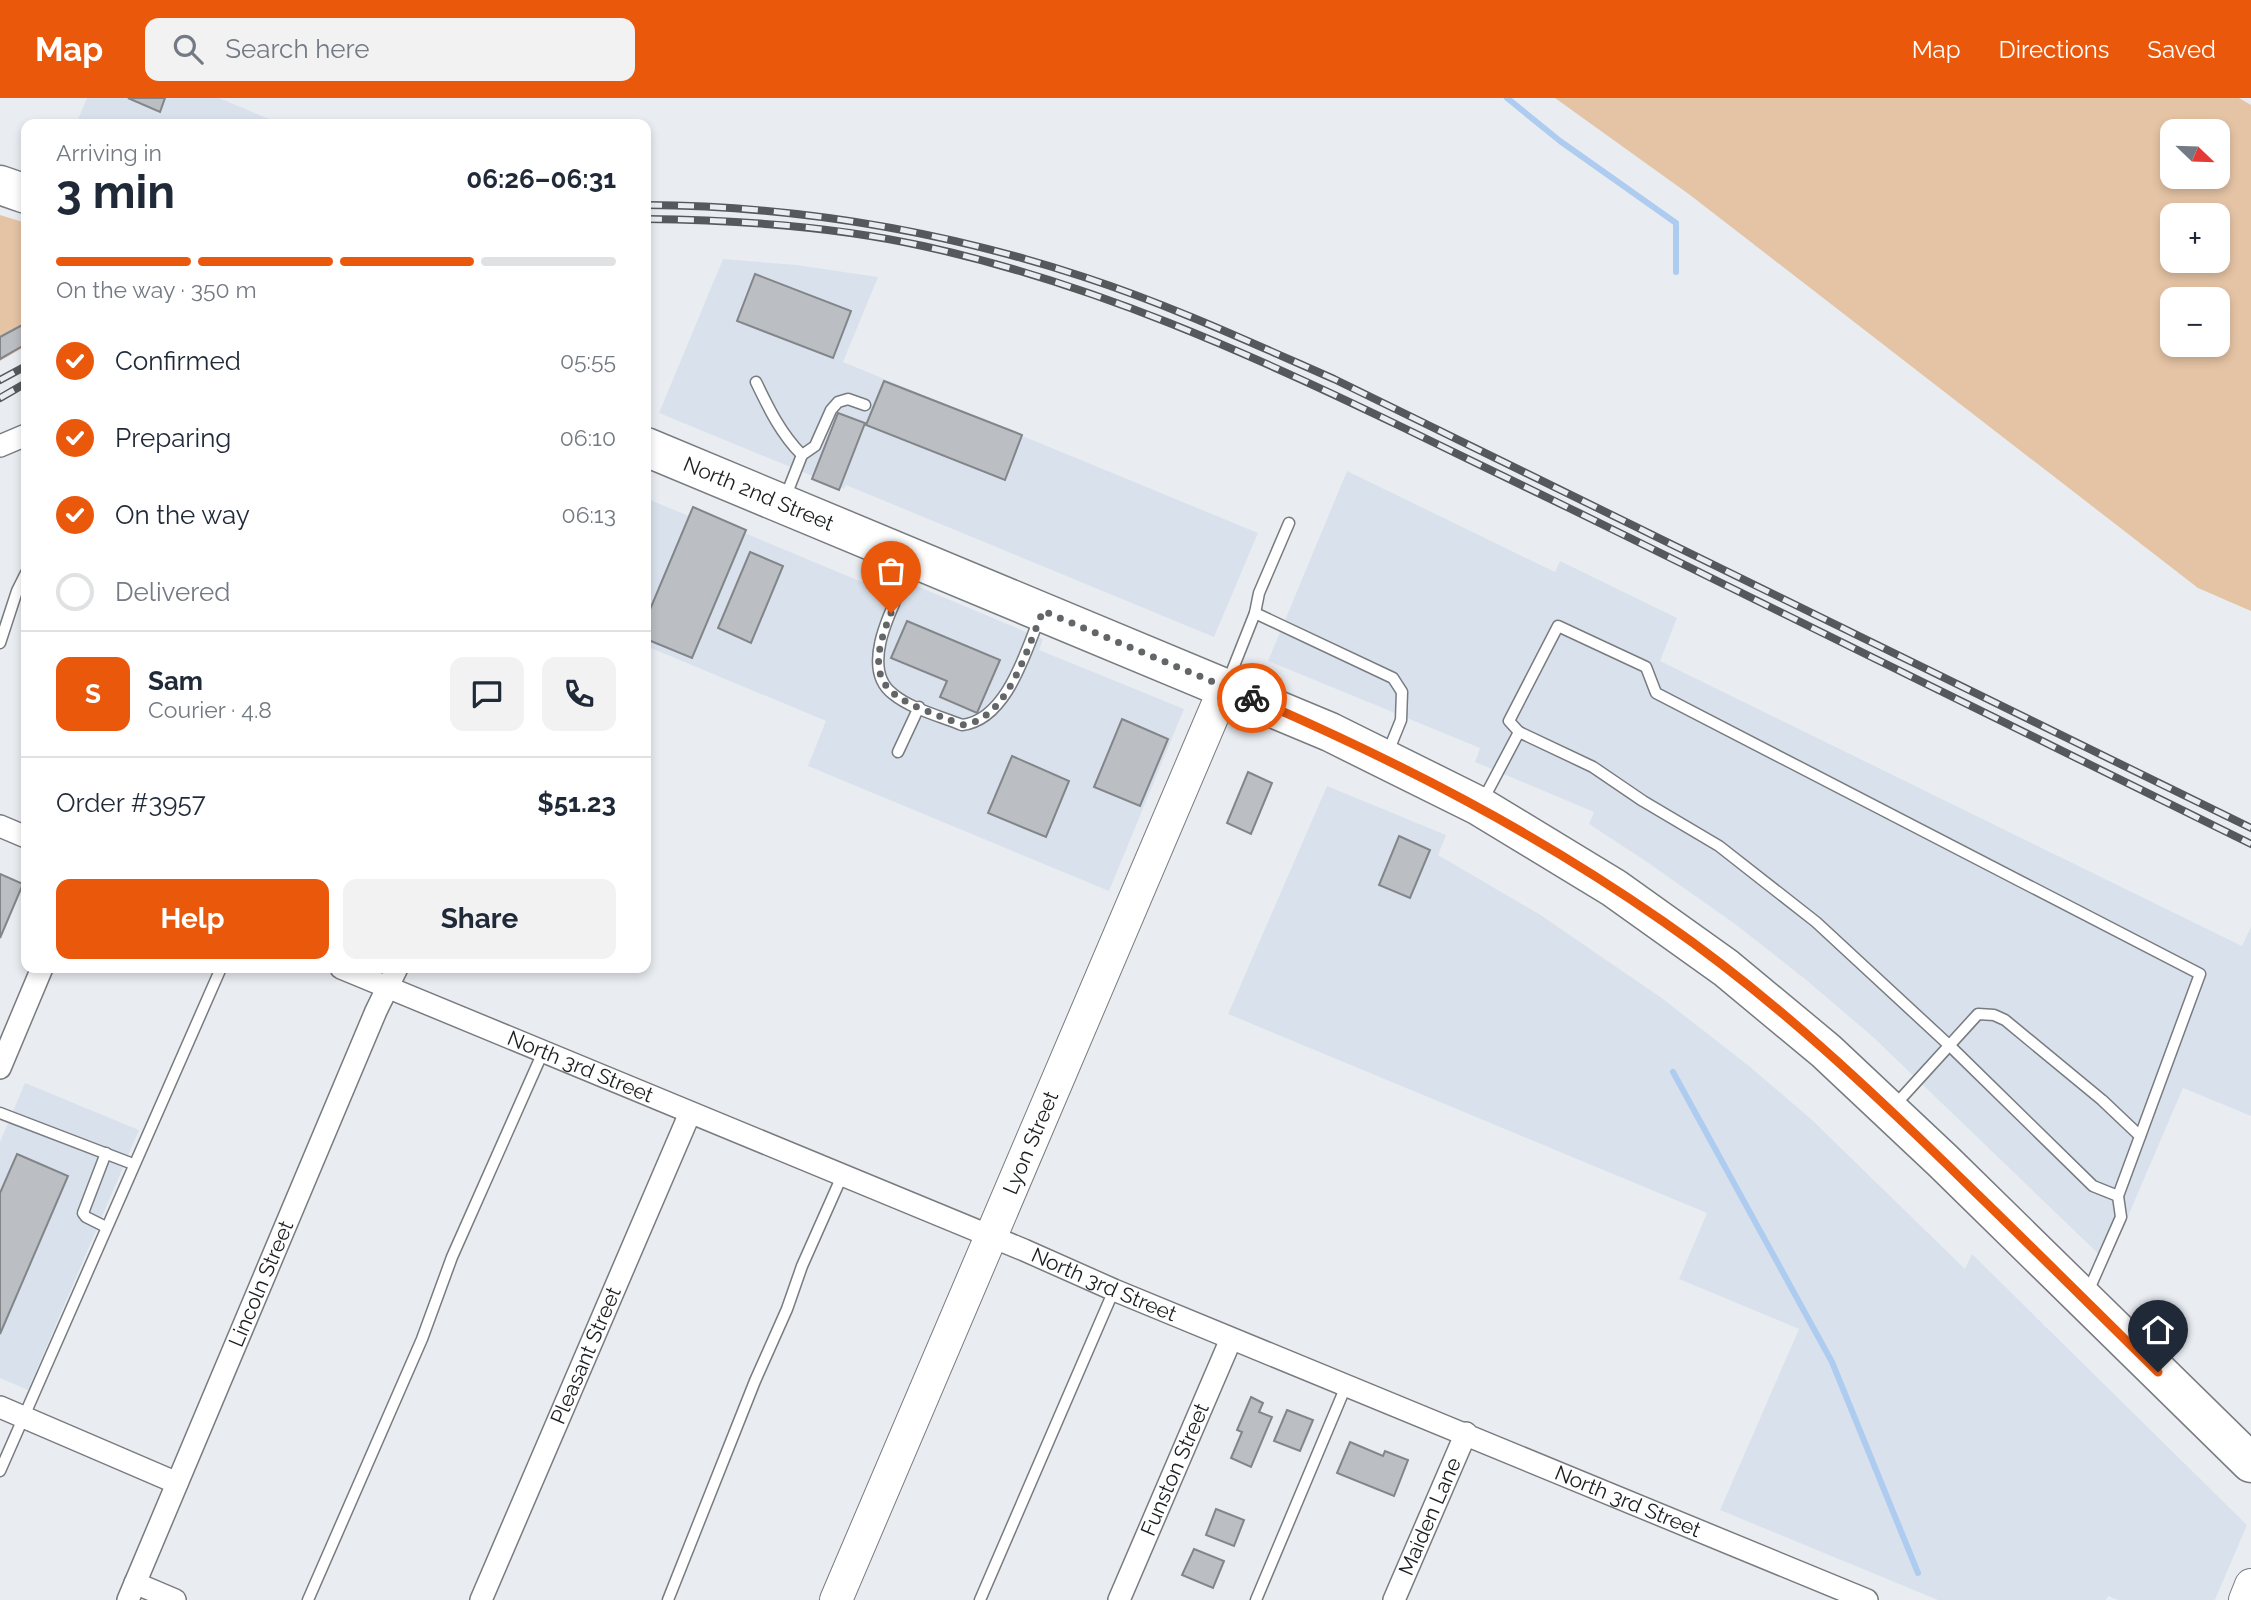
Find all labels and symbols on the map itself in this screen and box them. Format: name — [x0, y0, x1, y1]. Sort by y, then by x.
north arrow — [2160, 119, 2230, 189]
street label: North 2nd Street — [680, 451, 838, 536]
pin — [861, 541, 921, 613]
courier — [1217, 663, 1287, 733]
street label: North 3rd Street — [504, 1025, 657, 1108]
street label: Lyon Street — [997, 1087, 1063, 1198]
street label: Lincoln Street — [223, 1217, 298, 1351]
street label: North 3rd Street — [1028, 1242, 1180, 1326]
street label: Pleasant Street — [545, 1283, 626, 1428]
pin — [2128, 1300, 2188, 1372]
street label: Funston Street — [1135, 1399, 1214, 1539]
street label: Maiden Lane — [1393, 1454, 1466, 1579]
street label: North 3rd Street — [1551, 1460, 1705, 1542]

